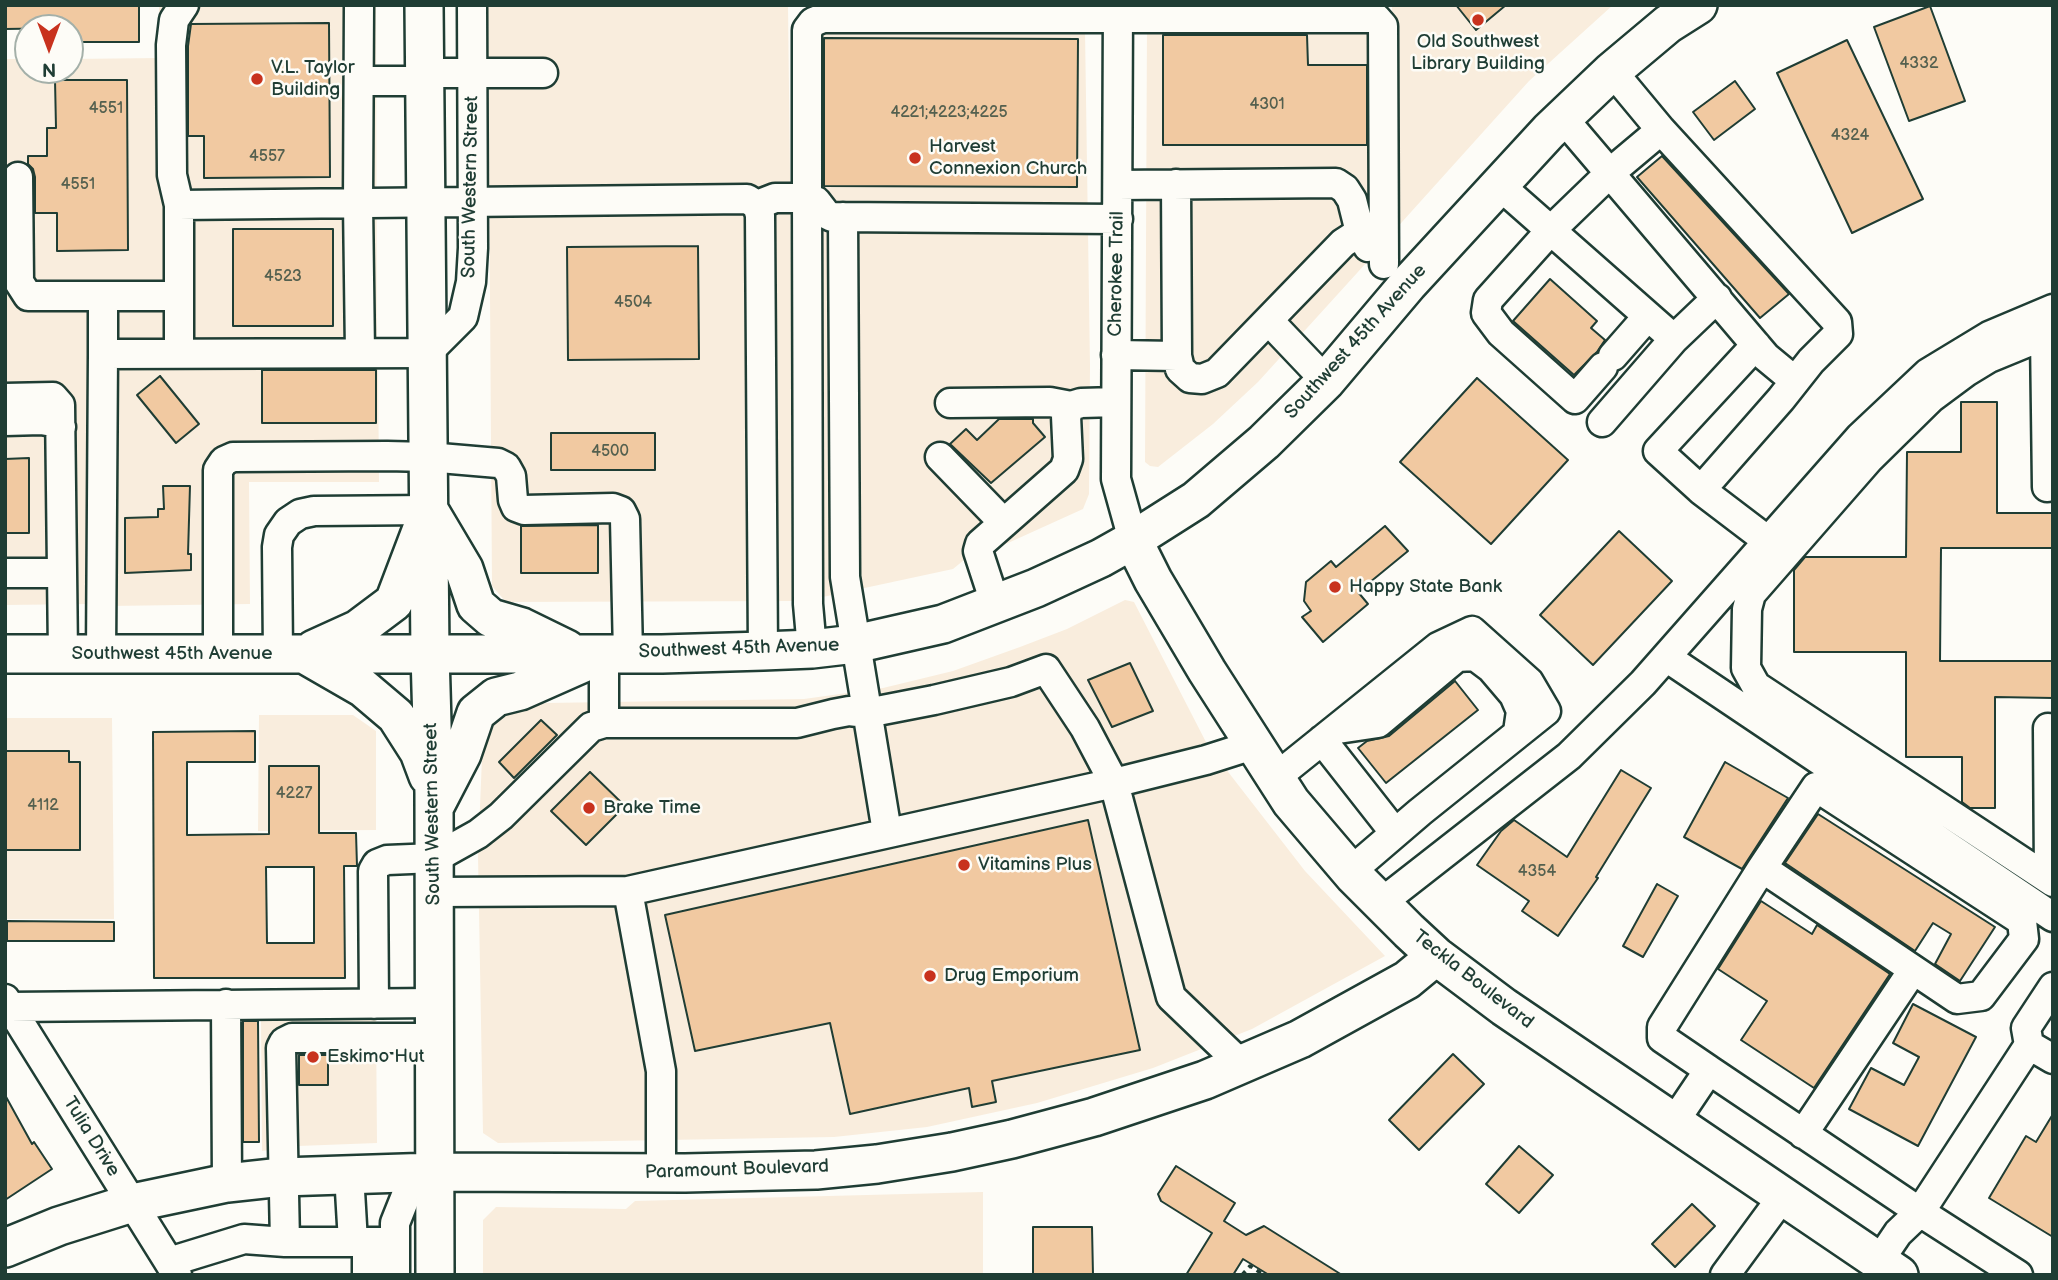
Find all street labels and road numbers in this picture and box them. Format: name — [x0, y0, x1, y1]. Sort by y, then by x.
street label: South Western Street — [458, 96, 484, 278]
street label: Cherokee Trail — [1105, 211, 1129, 337]
street label: Southwest 45th Avenue — [1280, 260, 1432, 424]
street label: Southwest 45th Avenue — [638, 634, 840, 664]
street label: Southwest 45th Avenue — [72, 643, 272, 665]
street label: South Western Street — [420, 723, 446, 905]
street label: Teckla Boulevard — [1408, 926, 1538, 1034]
street label: Tulia Drive — [58, 1093, 124, 1181]
street label: Paramount Boulevard — [645, 1155, 829, 1185]

